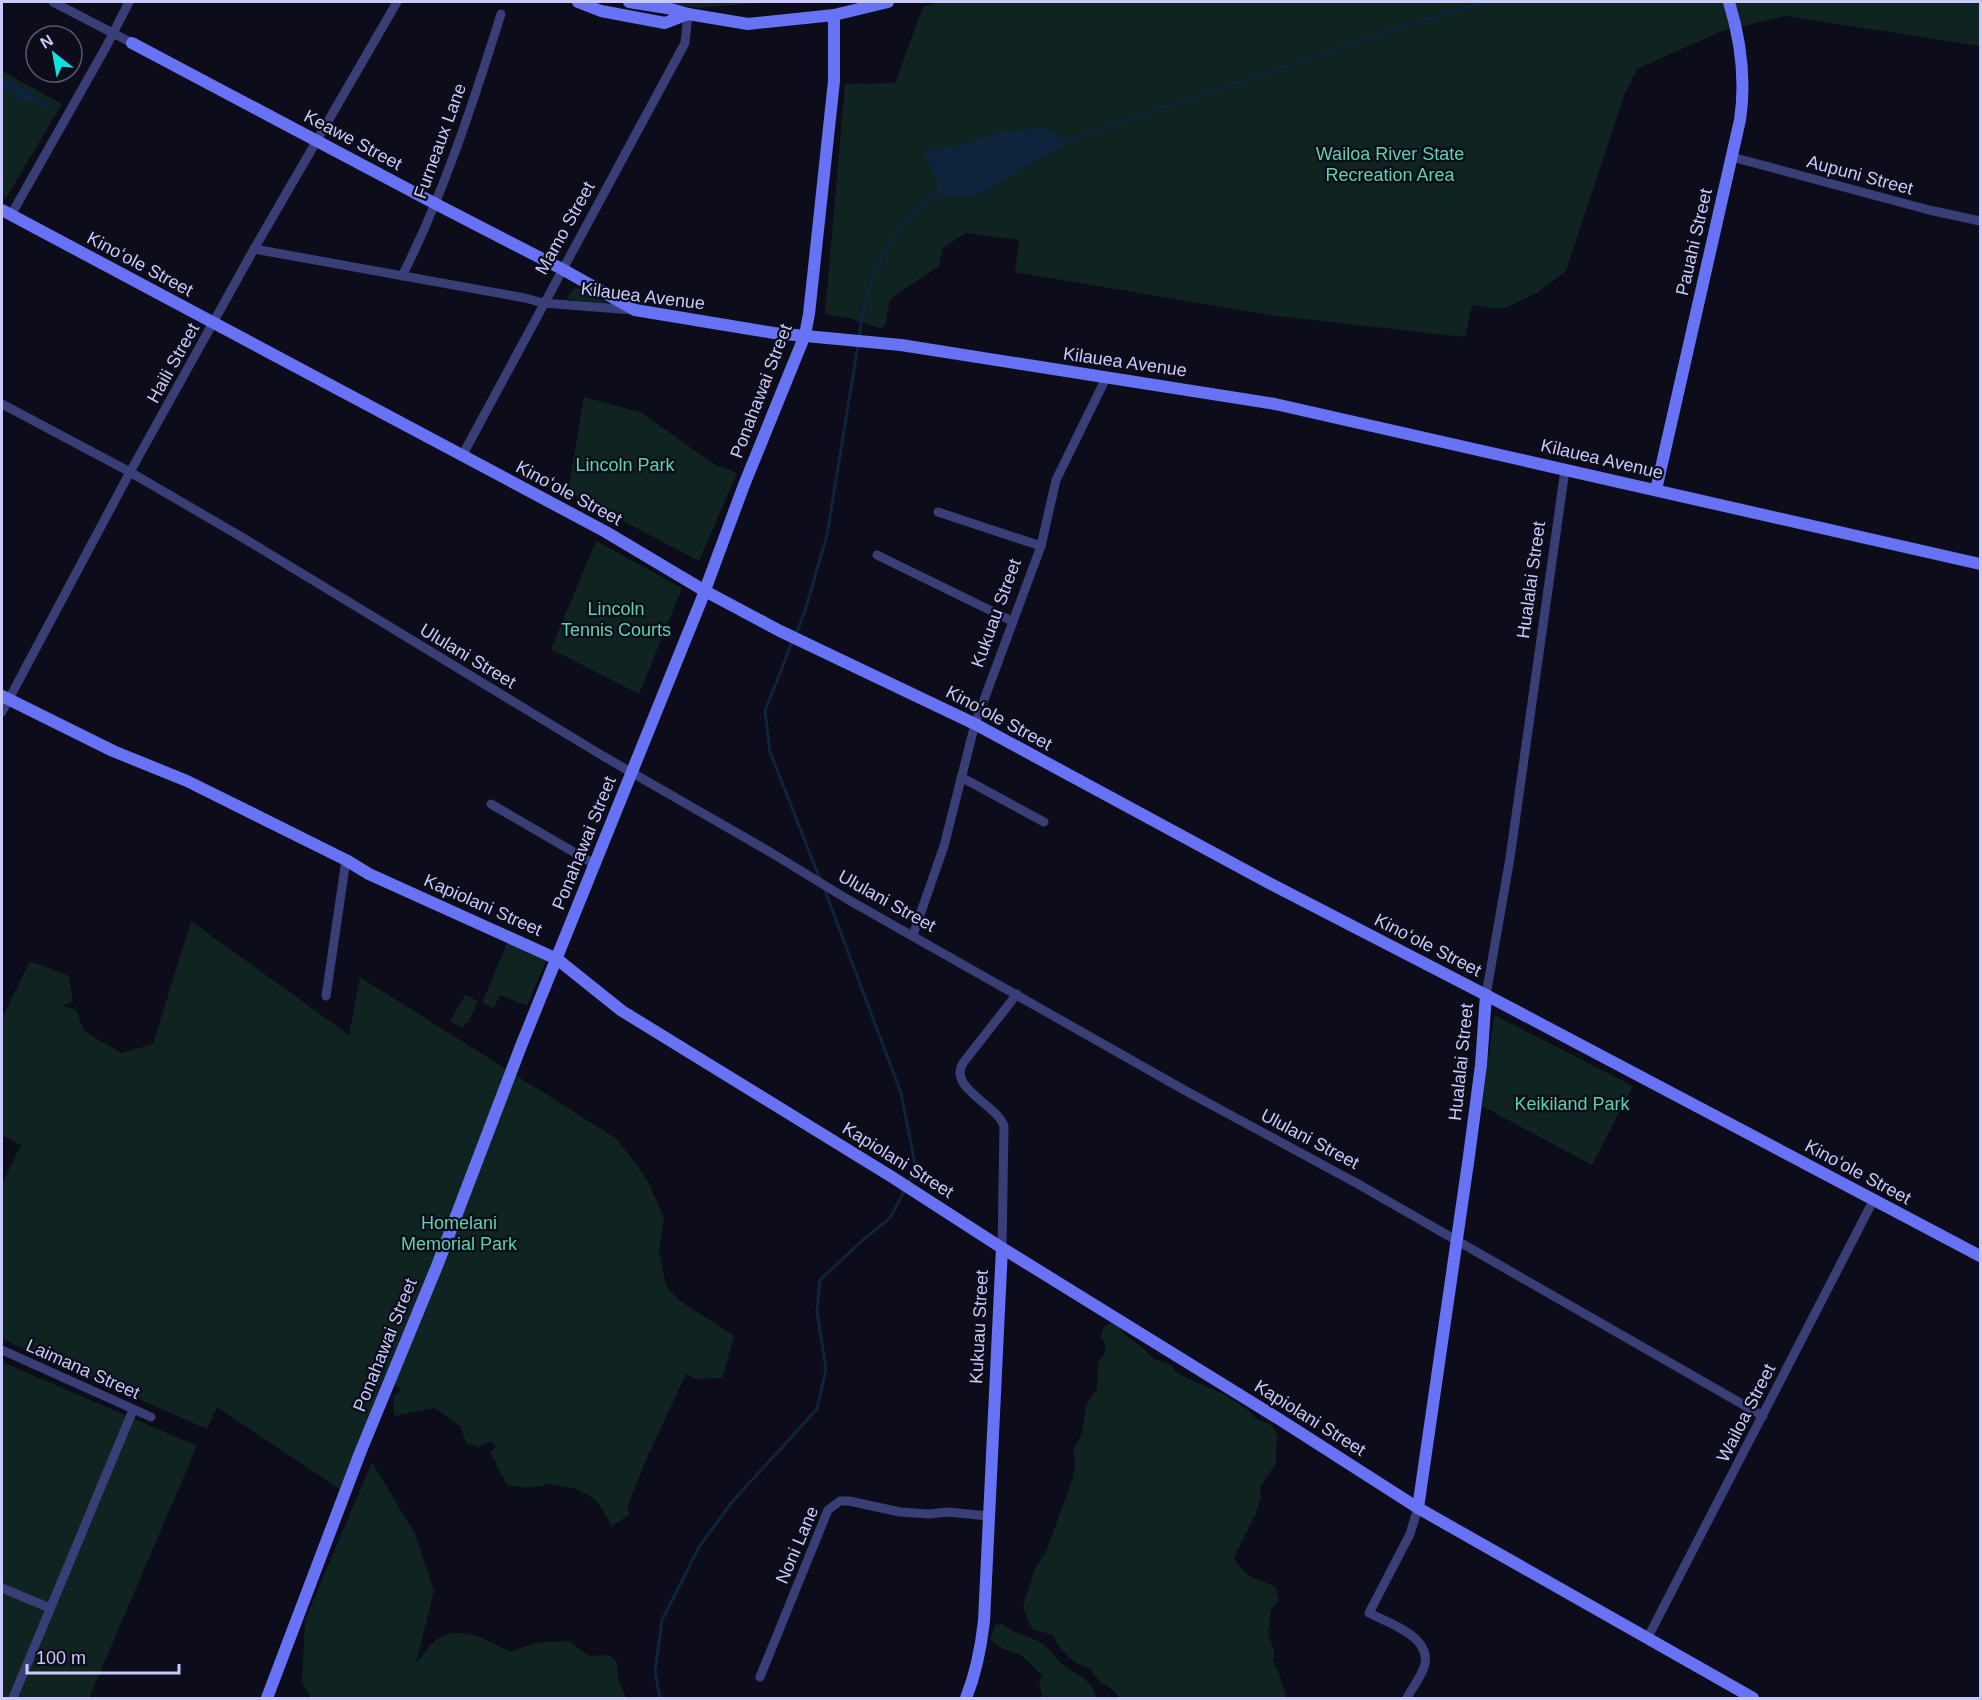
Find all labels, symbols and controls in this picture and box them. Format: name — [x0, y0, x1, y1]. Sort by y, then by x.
north arrow — [24, 24, 84, 84]
text: N — [37, 31, 56, 52]
street label: Furneaux Lane — [410, 81, 470, 201]
street label: Keawe Street — [301, 106, 405, 174]
park label: Wailoa River State Recreation Area — [1316, 144, 1464, 185]
street label: Aupuni Street — [1805, 151, 1915, 199]
street label: Mamo Street — [531, 178, 599, 278]
street label: Pauahi Street — [1672, 187, 1716, 297]
street label: Kinoʻole Street — [84, 228, 196, 300]
street label: Kilauea Avenue — [580, 278, 706, 314]
street label: Haili Street — [143, 320, 203, 406]
street label: Ponahawai Street — [726, 321, 796, 461]
street label: Kilauea Avenue — [1062, 343, 1188, 381]
street label: Kilauea Avenue — [1539, 435, 1665, 483]
park label: Lincoln Park — [575, 455, 676, 475]
street label: Kinoʻole Street — [513, 457, 625, 529]
street label: Hualalai Street — [1513, 520, 1549, 640]
street label: Kukuau Street — [967, 556, 1025, 670]
park label: Lincoln Tennis Courts — [561, 599, 671, 640]
street label: Ululani Street — [417, 620, 519, 692]
street label: Kinoʻole Street — [943, 682, 1055, 754]
street label: Ponahawai Street — [548, 773, 620, 913]
street label: Ululani Street — [835, 866, 939, 936]
street label: Kapiolani Street — [421, 870, 545, 940]
street label: Kinoʻole Street — [1371, 910, 1485, 980]
street label: Hualalai Street — [1445, 1002, 1477, 1122]
park label: Keikiland Park — [1514, 1094, 1631, 1114]
street label: Ululani Street — [1258, 1105, 1362, 1173]
street label: Kapiolani Street — [839, 1118, 957, 1202]
street label: Kinoʻole Street — [1802, 1136, 1914, 1208]
park label: Homelani Memorial Park — [401, 1213, 518, 1254]
street label: Kukuau Street — [966, 1270, 992, 1384]
street label: Ponahawai Street — [349, 1275, 421, 1415]
street label: Laimana Street — [23, 1335, 143, 1403]
street label: Wailoa Street — [1713, 1361, 1779, 1465]
street label: Kapiolani Street — [1251, 1376, 1369, 1460]
street label: Noni Lane — [772, 1503, 822, 1587]
scale bar — [27, 1637, 178, 1675]
text: 100 m — [36, 1648, 86, 1668]

